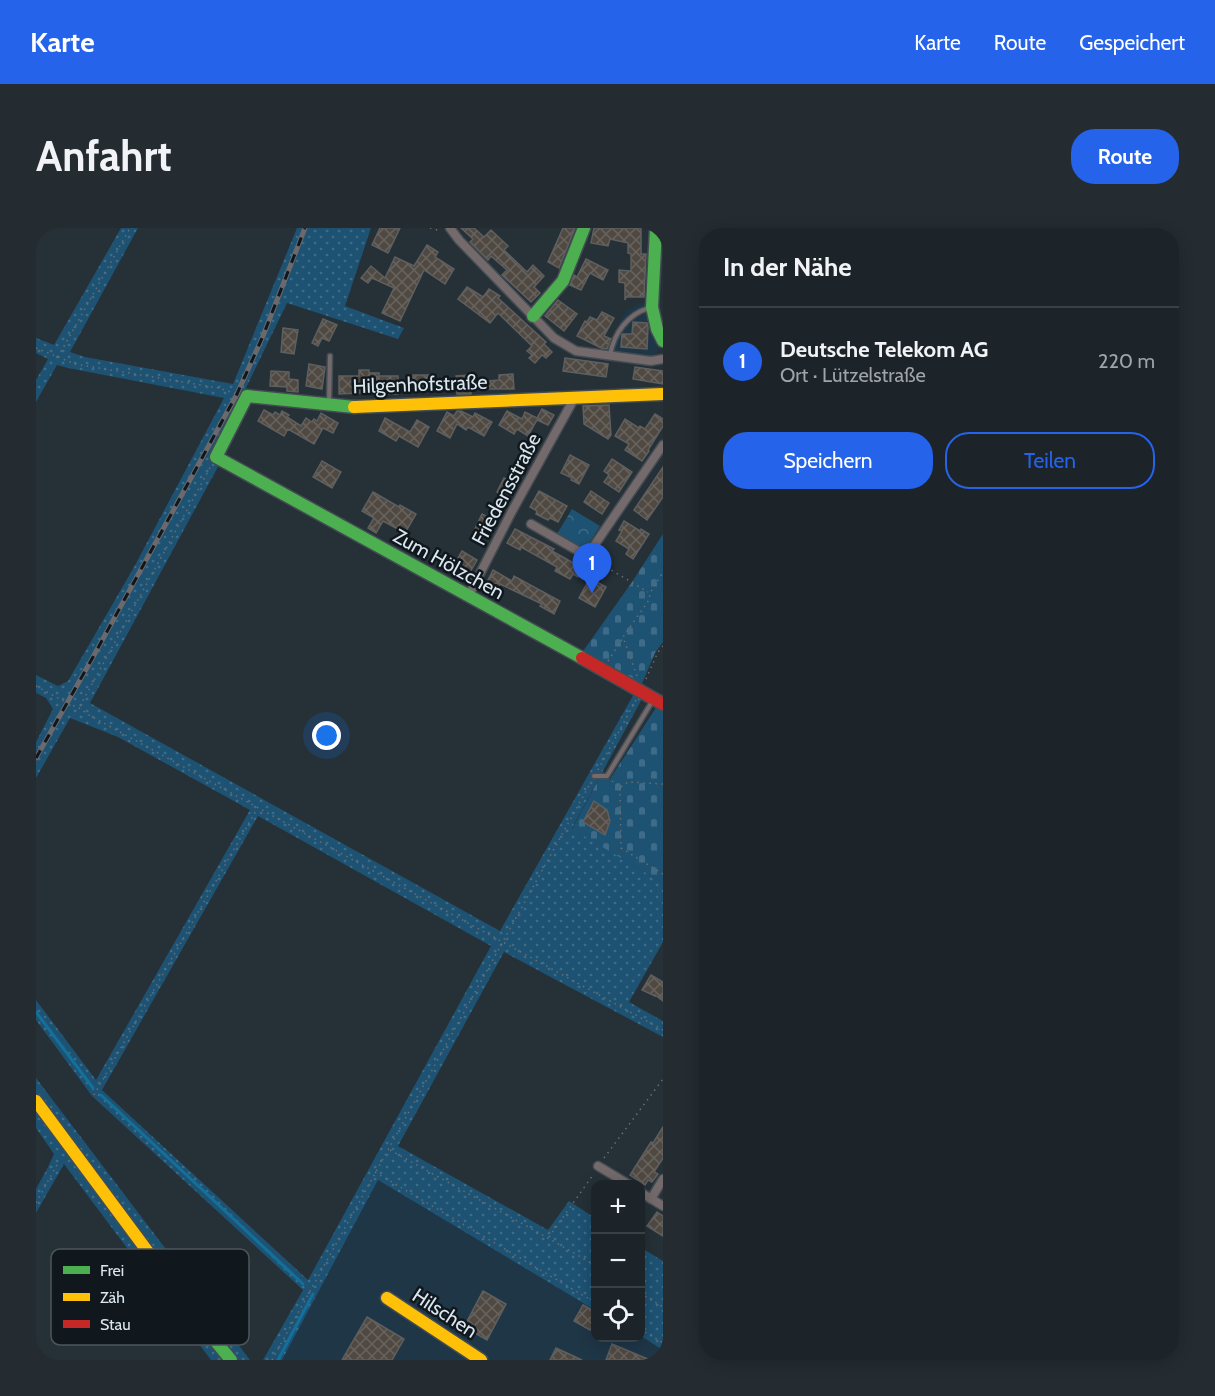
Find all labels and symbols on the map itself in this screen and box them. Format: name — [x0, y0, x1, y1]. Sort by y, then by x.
street label: Hilgenhofstraße — [352, 370, 488, 398]
street label: Friedensstraße — [466, 429, 546, 549]
street label: Zum Hölzchen — [389, 524, 509, 604]
pin: 1 — [572, 544, 612, 593]
your location — [312, 721, 341, 750]
legend — [51, 1249, 249, 1345]
text: Frei — [100, 1261, 124, 1280]
street label: Hilschen — [408, 1283, 482, 1343]
text: Zäh — [100, 1288, 125, 1307]
text: Stau — [100, 1315, 131, 1334]

